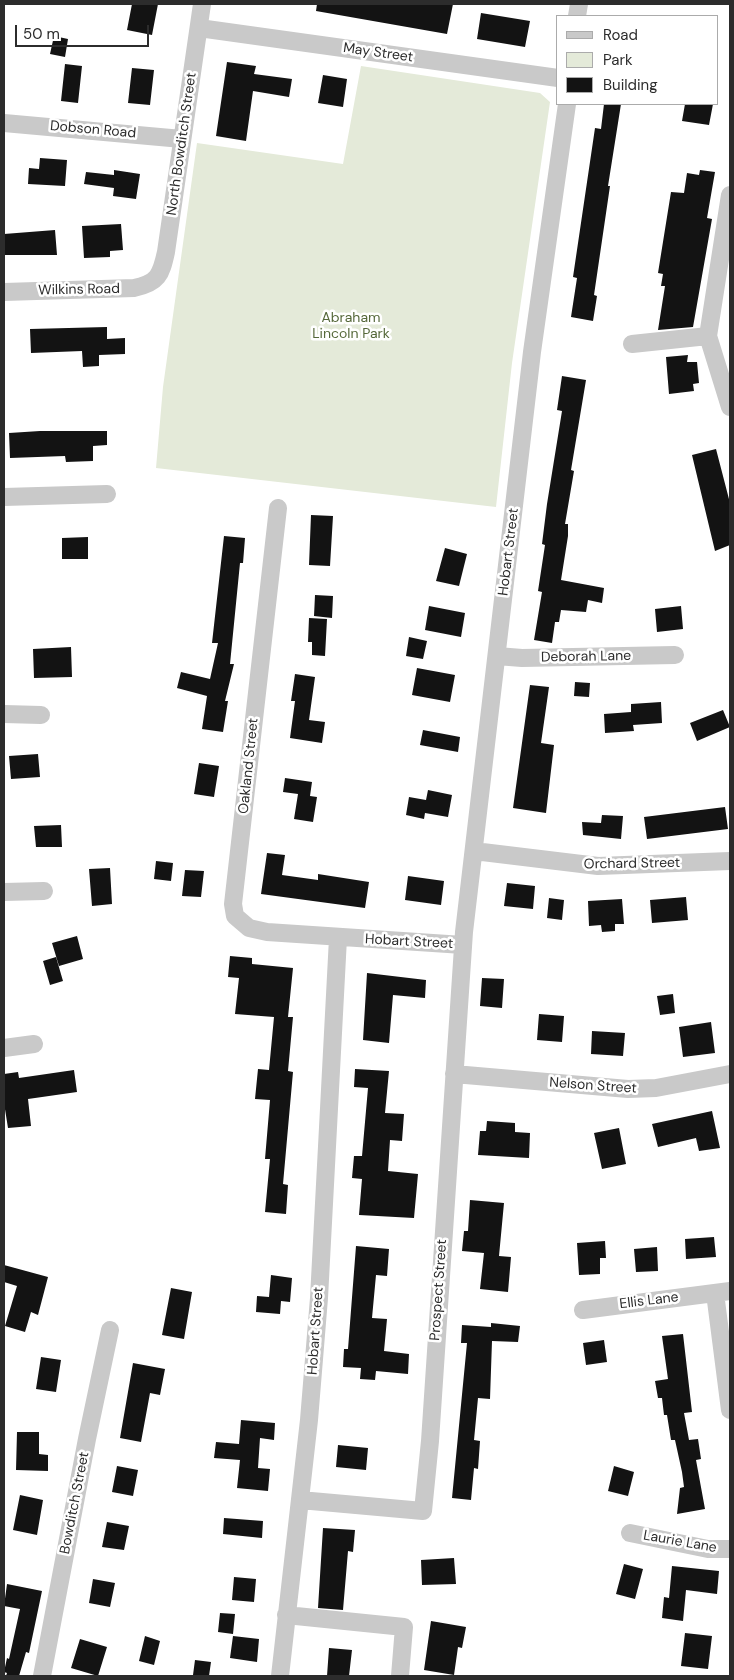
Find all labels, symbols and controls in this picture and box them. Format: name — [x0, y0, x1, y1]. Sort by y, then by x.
scale bar — [18, 15, 151, 47]
legend — [556, 15, 719, 105]
text: 50 m — [23, 24, 60, 44]
text: Road — [603, 25, 638, 45]
street label: May Street — [342, 40, 414, 66]
text: Park — [603, 50, 633, 70]
street label: North Bowditch Street — [164, 71, 200, 217]
text: Building — [603, 75, 658, 95]
street label: Dobson Road — [49, 118, 137, 142]
street label: Wilkins Road — [38, 281, 120, 299]
park label: Abraham Lincoln Park — [312, 310, 390, 342]
street label: Hobart Street — [495, 507, 523, 597]
street label: Deborah Lane — [541, 648, 631, 666]
street label: Oakland Street — [236, 717, 262, 815]
street label: Orchard Street — [584, 855, 680, 873]
street label: Hobart Street — [364, 931, 454, 953]
street label: Nelson Street — [549, 1075, 637, 1097]
street label: Prospect Street — [427, 1239, 451, 1341]
street label: Hobart Street — [305, 1286, 327, 1376]
street label: Ellis Lane — [619, 1289, 679, 1313]
street label: Bowditch Street — [57, 1450, 93, 1556]
street label: Laurie Lane — [642, 1527, 718, 1557]

